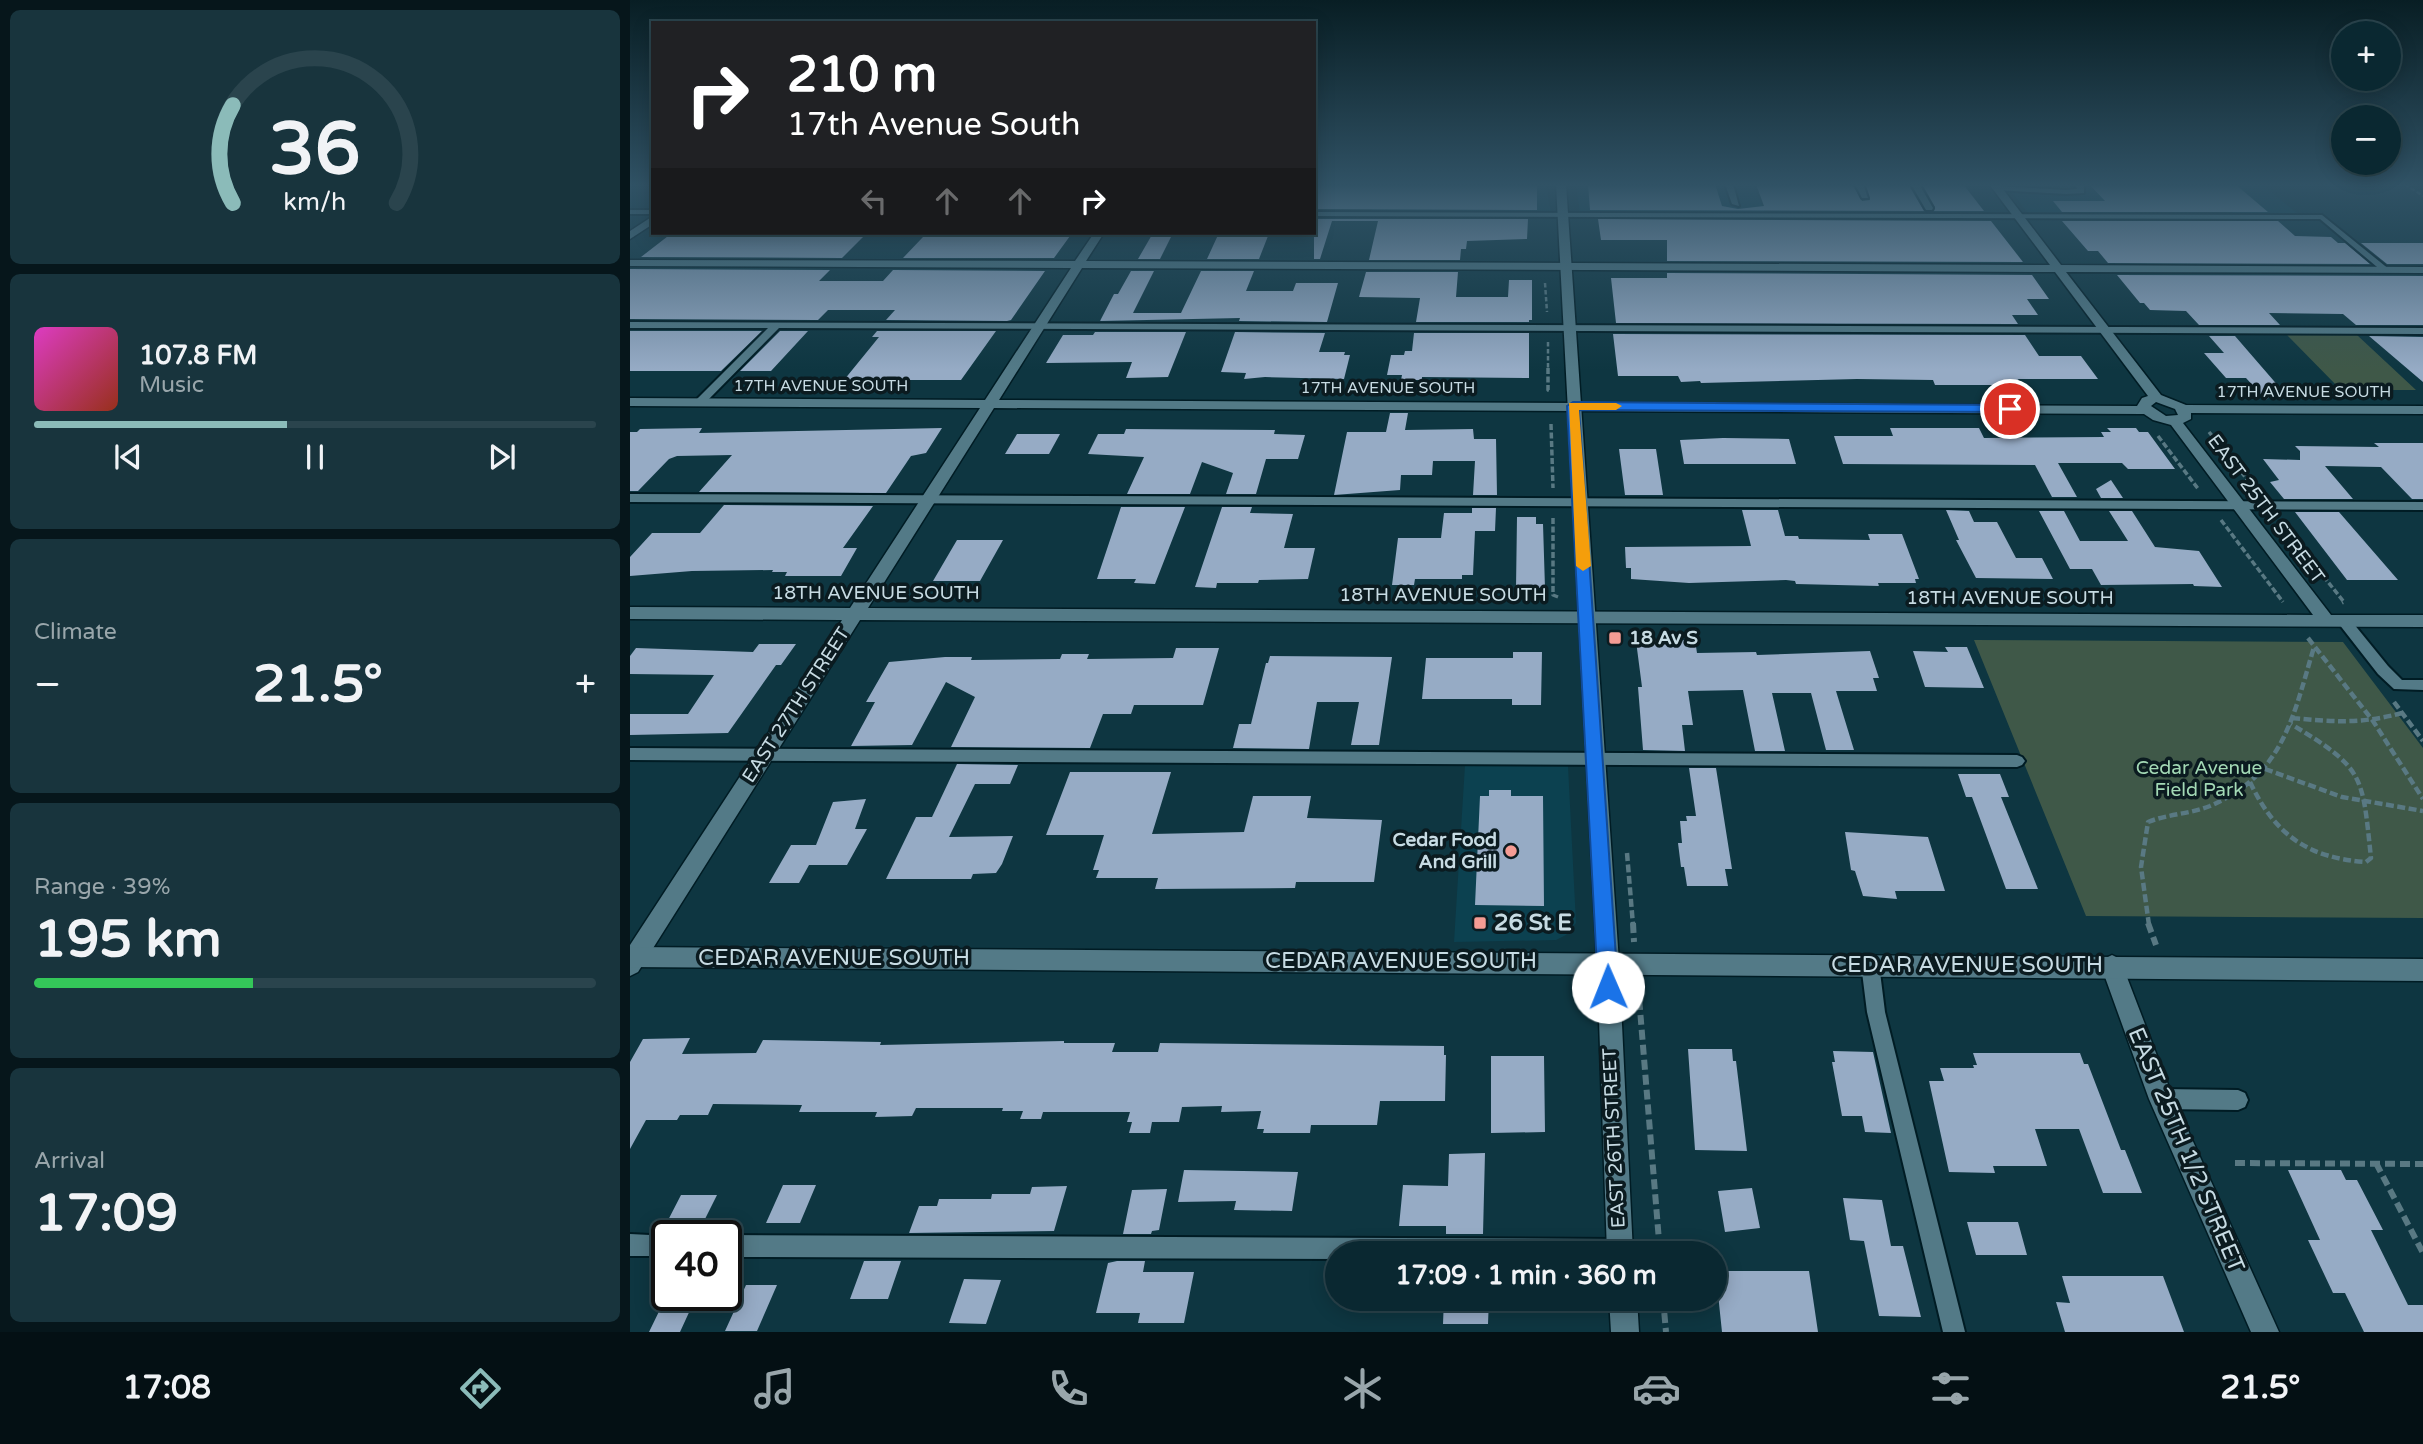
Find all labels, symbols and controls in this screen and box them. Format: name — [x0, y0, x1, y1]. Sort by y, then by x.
map controls — [2331, 21, 2401, 175]
button: + — [2331, 21, 2401, 91]
text: 210 m — [787, 46, 937, 105]
icon: right — [672, 49, 763, 140]
button: − — [2331, 105, 2401, 175]
text: 17th Avenue South — [787, 106, 1080, 144]
text: 36 — [269, 107, 361, 195]
icon: left — [855, 182, 893, 220]
icon: ahead — [928, 182, 966, 220]
icon: ahead — [1001, 182, 1039, 220]
icon: right — [1074, 182, 1112, 220]
text: km/h — [284, 187, 346, 217]
text: 107.8 FM — [139, 340, 257, 371]
text: Music — [139, 371, 204, 399]
street label: 17TH AVENUE SOUTH — [734, 376, 908, 396]
street label: 17TH AVENUE SOUTH — [1301, 378, 1475, 398]
pin — [1980, 379, 2040, 439]
street label: 17TH AVENUE SOUTH — [2217, 382, 2391, 402]
icon: arrive — [1991, 390, 2029, 428]
street label: EAST 25TH STREET — [2203, 430, 2329, 588]
icon: previous — [109, 438, 147, 476]
icon: pause — [296, 438, 334, 476]
icon: next — [483, 438, 521, 476]
street label: 18TH AVENUE SOUTH — [772, 582, 980, 604]
street label: 18TH AVENUE SOUTH — [1339, 584, 1547, 606]
street label: 18TH AVENUE SOUTH — [1906, 587, 2114, 609]
text: Climate — [34, 618, 117, 646]
street label: EAST 27TH STREET — [738, 623, 855, 787]
place label: 18 Av S — [1629, 627, 1698, 649]
marker: 18 Av S — [1607, 630, 1623, 646]
text: 21.5° — [253, 653, 383, 716]
text: − — [34, 662, 61, 708]
text: + — [575, 662, 596, 708]
park label: Cedar Avenue Field Park — [2136, 757, 2262, 801]
place label: Cedar Food And Grill — [1393, 829, 1497, 873]
marker: Cedar Food And Grill — [1503, 843, 1519, 859]
text: Range · 39% — [34, 873, 170, 901]
text: 195 km — [34, 908, 222, 971]
place label: 26 St E — [1494, 909, 1572, 937]
marker: 26 St E — [1472, 915, 1488, 931]
street label: CEDAR AVENUE SOUTH — [698, 944, 970, 972]
street label: CEDAR AVENUE SOUTH — [1265, 947, 1537, 975]
position arrow — [1571, 950, 1645, 1024]
street label: CEDAR AVENUE SOUTH — [1831, 951, 2103, 979]
street label: EAST 25TH 1/2 STREET — [2122, 1023, 2250, 1277]
street label: EAST 26TH STREET — [1598, 1047, 1630, 1229]
text: Arrival — [34, 1147, 105, 1175]
text: 17:09 — [34, 1182, 178, 1245]
speed limit sign: 40 — [651, 1220, 742, 1311]
text: 17:09 · 1 min · 360 m — [1395, 1260, 1657, 1291]
icon: directions — [456, 1364, 505, 1413]
icon: music — [750, 1364, 799, 1413]
icon: phone — [1044, 1364, 1093, 1413]
icon: climate — [1338, 1364, 1387, 1413]
icon: car — [1632, 1364, 1681, 1413]
icon: filters — [1926, 1364, 1975, 1413]
text: 17:08 — [123, 1369, 211, 1407]
text: 21.5° — [2220, 1369, 2300, 1407]

